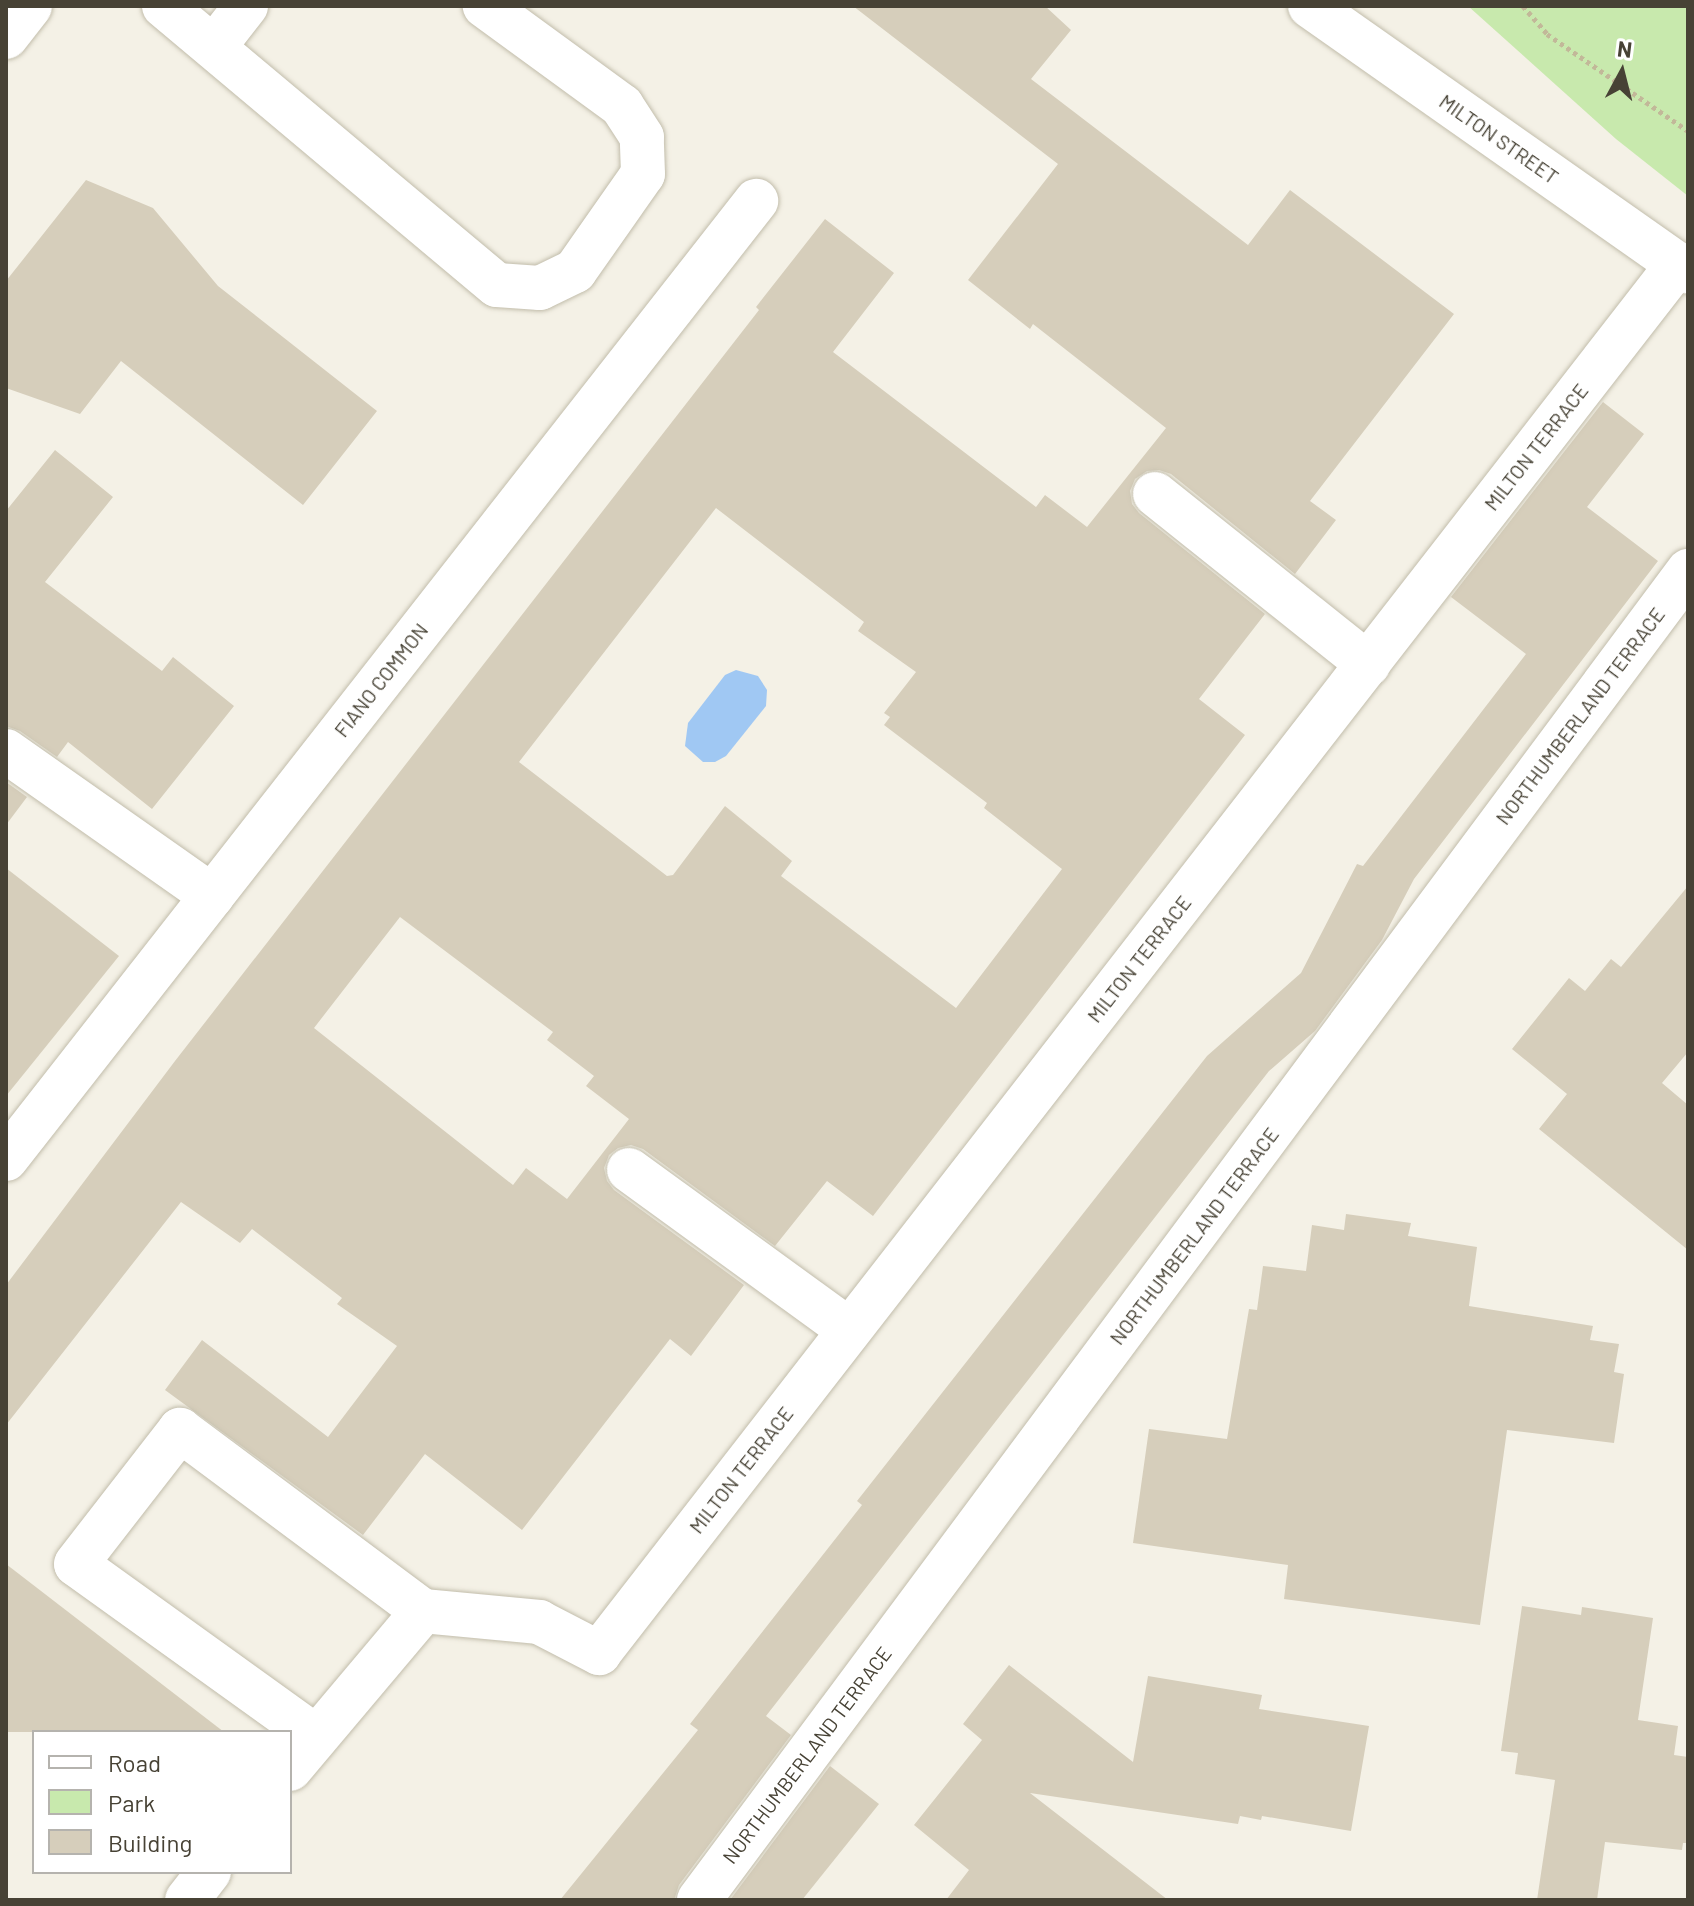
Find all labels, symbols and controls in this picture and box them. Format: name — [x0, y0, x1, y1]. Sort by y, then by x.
north arrow — [1582, 32, 1662, 112]
text: N — [1616, 34, 1634, 62]
street label: MILTON STREET — [1435, 89, 1563, 189]
street label: MILTON TERRACE — [1479, 379, 1593, 515]
street label: NORTHUMBERLAND TERRACE — [1491, 603, 1669, 829]
street label: FIANO COMMON — [329, 618, 433, 742]
street label: MILTON TERRACE — [1082, 891, 1196, 1027]
street label: NORTHUMBERLAND TERRACE — [1105, 1123, 1283, 1349]
street label: MILTON TERRACE — [684, 1402, 798, 1538]
street label: NORTHUMBERLAND TERRACE — [718, 1642, 896, 1868]
legend — [32, 1730, 292, 1874]
text: Road — [108, 1748, 161, 1777]
text: Park — [108, 1788, 155, 1817]
text: Building — [108, 1828, 192, 1857]

